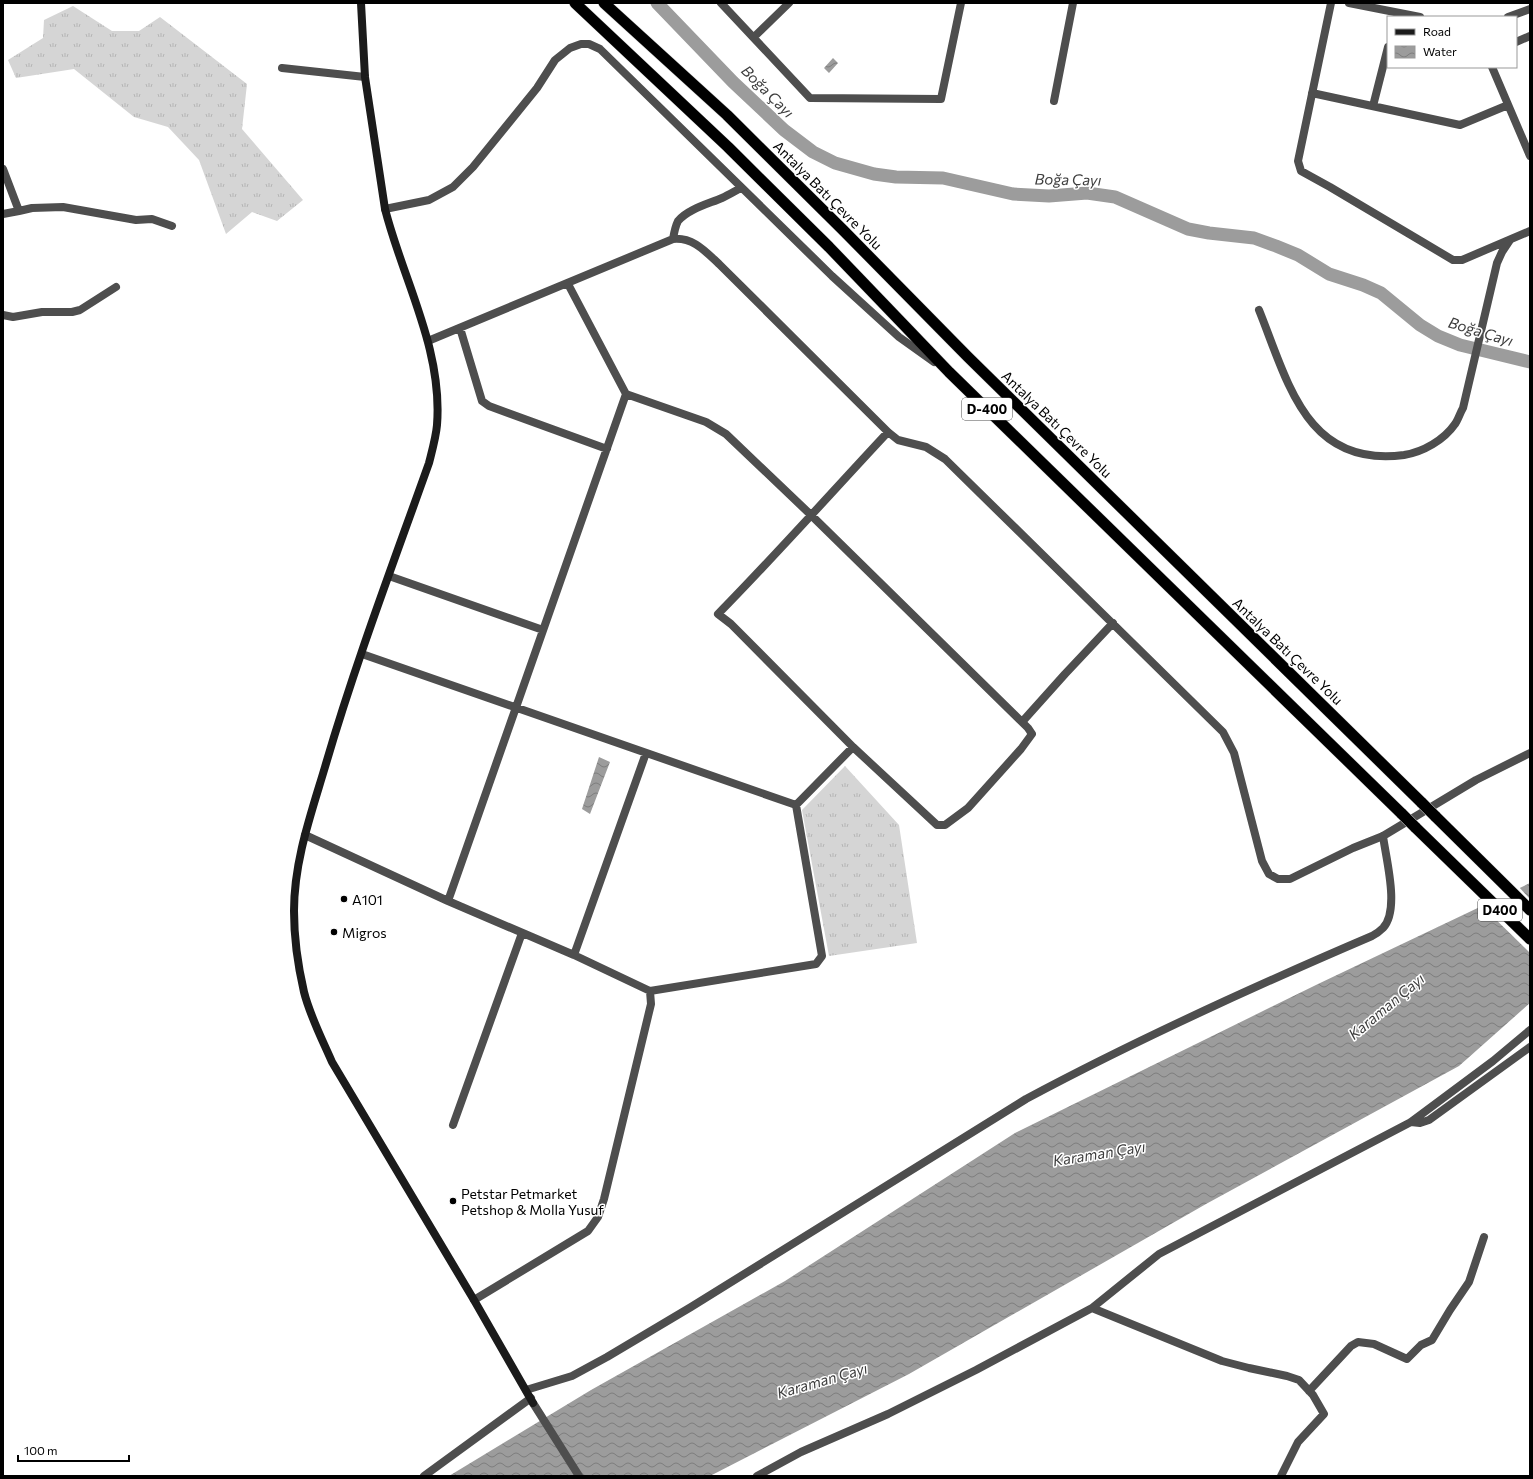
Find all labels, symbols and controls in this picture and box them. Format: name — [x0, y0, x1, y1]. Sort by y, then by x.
legend — [1387, 16, 1517, 68]
text: Road — [1423, 24, 1451, 38]
text: Water — [1423, 44, 1457, 58]
water label: Boğa Çayı — [738, 61, 798, 121]
street label: Antalya Batı Çevre Yolu — [770, 137, 886, 253]
water label: Boğa Çayı — [1034, 169, 1102, 189]
water label: Boğa Çayı — [1446, 313, 1516, 349]
street label: Antalya Batı Çevre Yolu — [998, 367, 1116, 481]
road number: D-400 — [962, 398, 1012, 420]
street label: Antalya Batı Çevre Yolu — [1229, 594, 1347, 708]
place label: A101 — [352, 891, 383, 908]
marker: A101 — [339, 894, 349, 904]
road number: D400 — [1478, 899, 1522, 921]
place label: Migros — [342, 924, 387, 941]
marker: Migros — [329, 927, 339, 937]
water label: Karaman Çayı — [1344, 969, 1428, 1043]
water label: Karaman Çayı — [1051, 1137, 1147, 1169]
place label: Petstar Petmarket Petshop & Molla Yusuf — [461, 1185, 604, 1218]
marker: Petstar Petmarket Petshop & Molla Yusuf — [448, 1196, 458, 1206]
water label: Karaman Çayı — [775, 1358, 870, 1402]
scale bar — [18, 1437, 129, 1463]
text: 100 m — [24, 1443, 58, 1457]

